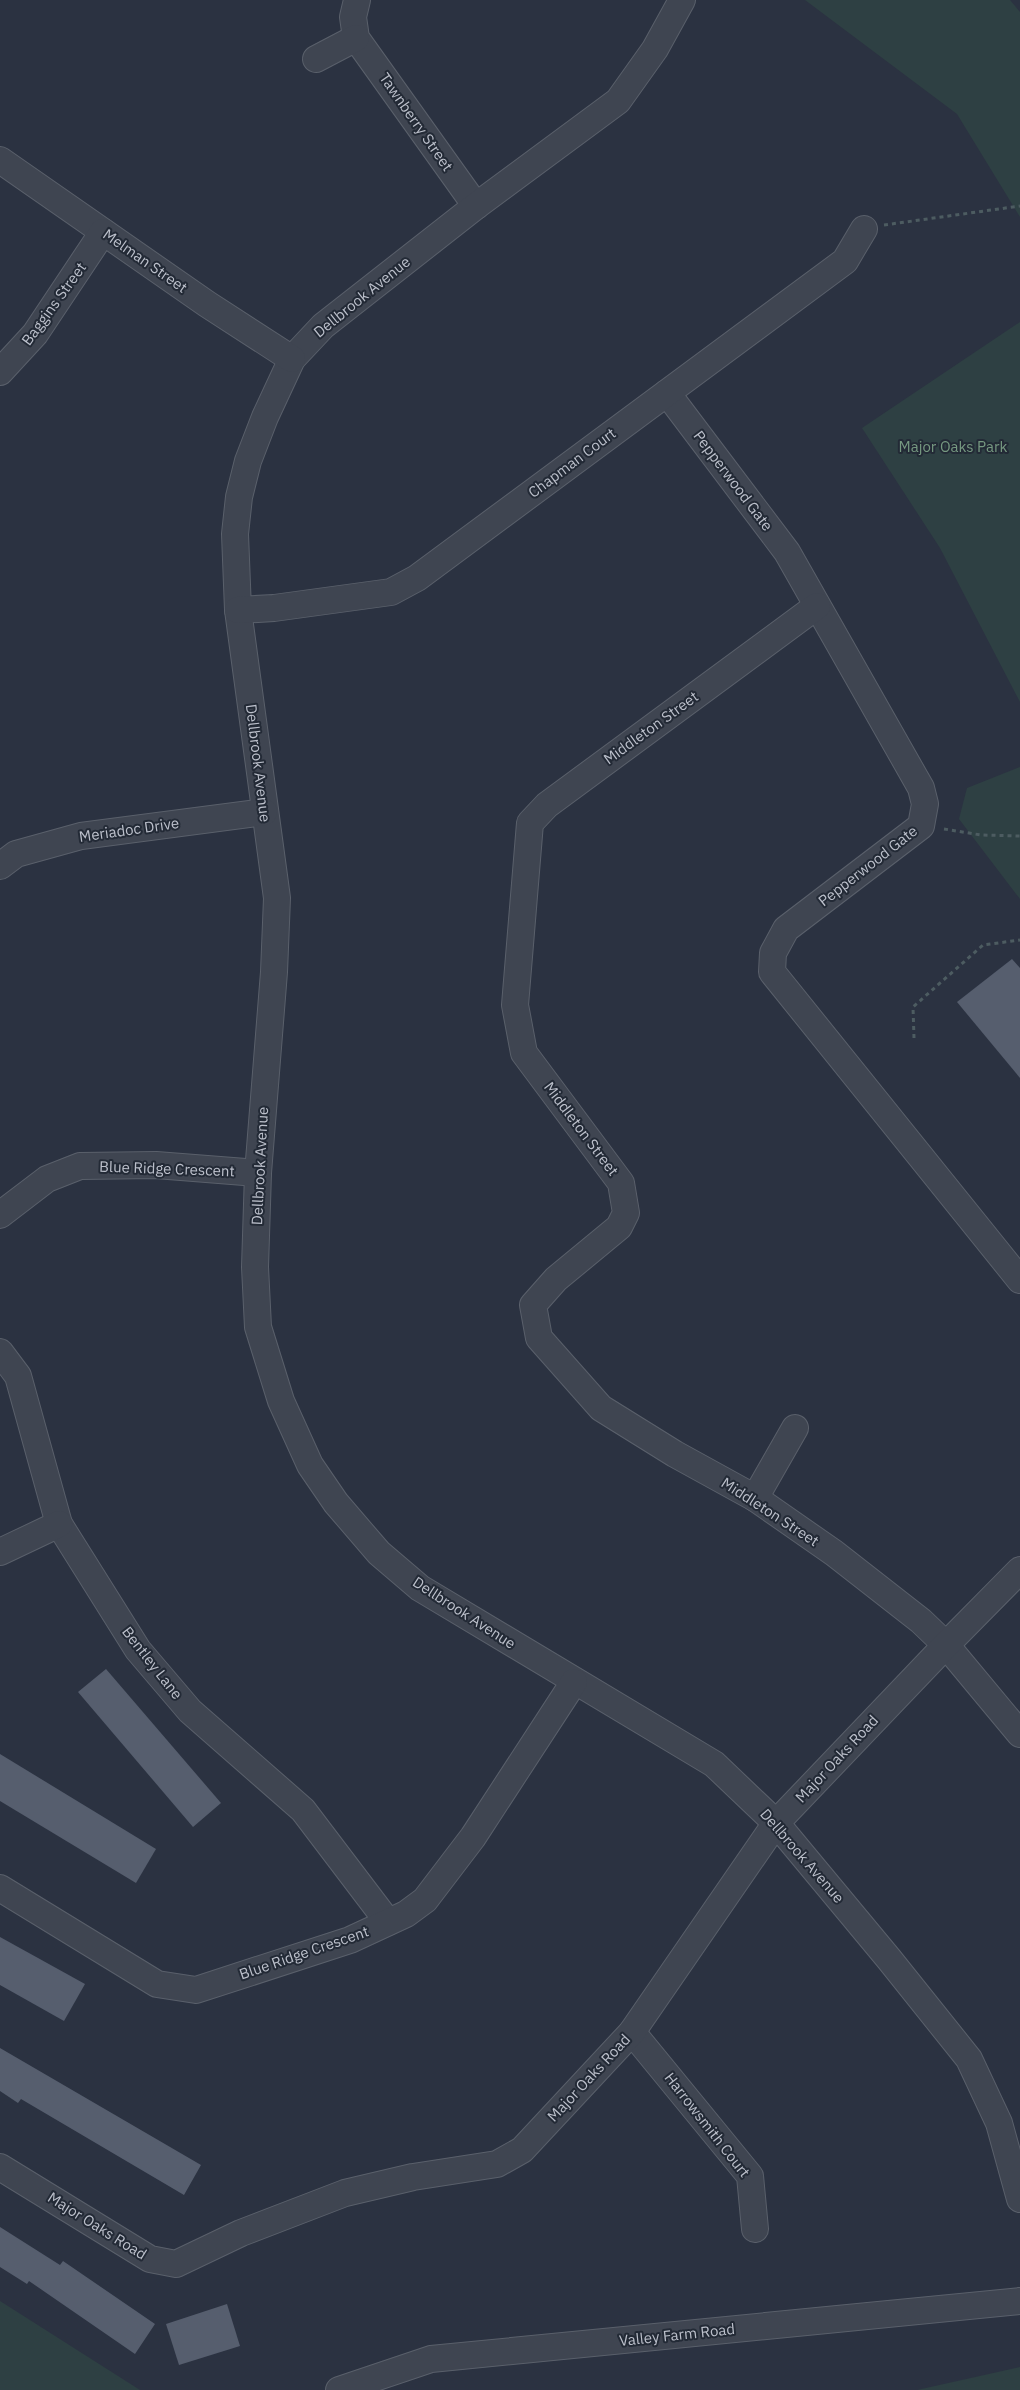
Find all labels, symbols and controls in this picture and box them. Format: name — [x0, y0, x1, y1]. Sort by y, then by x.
street label: Tawnberry Street — [375, 69, 457, 175]
street label: Melman Street — [99, 224, 191, 297]
street label: Dellbrook Avenue — [310, 252, 414, 341]
street label: Baggins Street — [17, 259, 90, 349]
street label: Chapman Court — [524, 423, 619, 502]
street label: Pepperwood Gate — [690, 427, 777, 535]
park label: Major Oaks Park — [899, 437, 1008, 456]
street label: Middleton Street — [600, 687, 702, 768]
street label: Dellbrook Avenue — [242, 703, 275, 823]
street label: Meriadoc Drive — [78, 813, 180, 846]
street label: Pepperwood Gate — [814, 821, 921, 910]
street label: Middleton Street — [540, 1078, 623, 1179]
street label: Dellbrook Avenue — [247, 1106, 272, 1226]
street label: Blue Ridge Crescent — [99, 1157, 235, 1180]
street label: Middleton Street — [718, 1473, 823, 1550]
street label: Dellbrook Avenue — [409, 1572, 519, 1653]
street label: Bentley Lane — [118, 1622, 187, 1703]
street label: Major Oaks Road — [791, 1711, 882, 1806]
street label: Dellbrook Avenue — [756, 1805, 849, 1907]
street label: Blue Ridge Crescent — [237, 1921, 371, 1984]
street label: Major Oaks Road — [543, 2030, 634, 2125]
street label: Harrowsmith Court — [661, 2068, 754, 2181]
street label: Major Oaks Road — [44, 2188, 150, 2264]
street label: Valley Farm Road — [618, 2319, 736, 2350]

